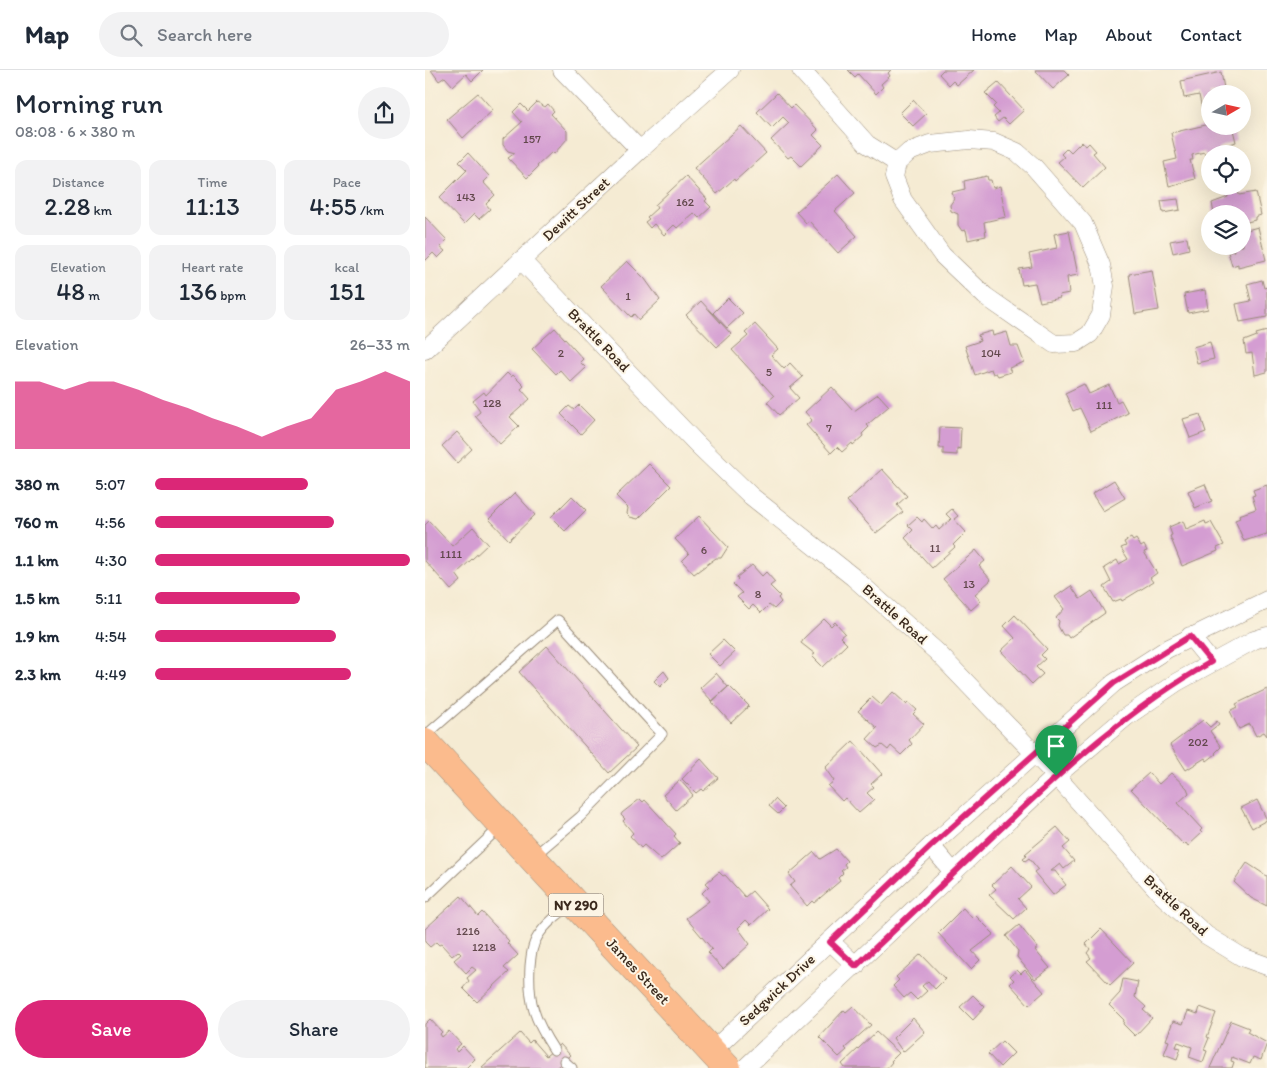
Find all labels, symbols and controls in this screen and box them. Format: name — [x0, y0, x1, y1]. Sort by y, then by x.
search box — [99, 12, 449, 57]
text: Map — [25, 20, 69, 49]
icon: search — [117, 21, 145, 49]
text: Search here — [157, 23, 252, 46]
text: Home — [971, 24, 1017, 46]
text: Map — [1045, 24, 1078, 46]
text: About — [1106, 24, 1152, 46]
text: Contact — [1180, 24, 1242, 46]
north arrow — [1201, 85, 1251, 135]
map controls — [1201, 85, 1251, 255]
text: Morning run — [15, 86, 163, 120]
button: share — [358, 87, 410, 139]
text: 08:08 · 6 × 380 m — [15, 122, 135, 141]
house number: 157 — [523, 132, 541, 146]
button: locate — [1201, 145, 1251, 195]
street label: Dewitt Street — [539, 173, 614, 245]
text: Distance — [52, 174, 104, 191]
text: Time — [198, 174, 227, 191]
text: Pace — [333, 174, 361, 191]
house number: 143 — [456, 190, 476, 204]
text: 2.28 — [44, 191, 90, 221]
text: 11:13 — [185, 191, 240, 221]
text: 4:55 — [309, 191, 357, 221]
house number: 162 — [676, 195, 695, 209]
text: km — [90, 202, 112, 219]
text: /km — [357, 202, 384, 219]
button: layers — [1201, 205, 1251, 255]
text: Elevation — [50, 259, 106, 276]
text: Heart rate — [182, 259, 243, 276]
text: kcal — [334, 259, 359, 276]
text: 48 — [56, 276, 85, 306]
text: 136 — [179, 276, 217, 306]
text: 151 — [329, 276, 365, 306]
text: m — [85, 287, 100, 304]
text: bpm — [217, 287, 246, 304]
house number: 1 — [625, 289, 631, 303]
street label: Brattle Road — [564, 304, 634, 376]
text: Elevation — [15, 335, 79, 354]
text: 26–33 m — [350, 335, 410, 354]
house number: 2 — [558, 346, 565, 360]
house number: 104 — [981, 346, 1001, 360]
house number: 5 — [766, 365, 772, 379]
house number: 128 — [483, 396, 502, 410]
house number: 111 — [1096, 398, 1113, 412]
house number: 7 — [826, 421, 832, 435]
text: 380 m — [15, 475, 59, 494]
text: 5:07 — [95, 475, 125, 494]
text: 760 m — [15, 513, 58, 532]
text: 4:56 — [95, 513, 125, 532]
house number: 11 — [929, 541, 941, 555]
house number: 6 — [701, 543, 707, 557]
house number: 1111 — [440, 547, 463, 561]
text: 1.1 km — [15, 551, 59, 570]
text: 4:30 — [95, 551, 127, 570]
house number: 13 — [963, 577, 976, 591]
street label: Brattle Road — [859, 580, 931, 648]
house number: 8 — [755, 587, 762, 601]
text: 1.5 km — [15, 589, 60, 608]
text: 5:11 — [95, 589, 122, 608]
text: 1.9 km — [15, 627, 59, 646]
text: 4:54 — [95, 627, 127, 646]
text: 2.3 km — [15, 665, 61, 684]
text: 4:49 — [95, 665, 127, 684]
pin — [1035, 725, 1077, 776]
icon: arrive — [1042, 732, 1070, 760]
house number: 202 — [1188, 735, 1209, 749]
street label: Brattle Road — [1140, 871, 1212, 939]
road number: NY 290 — [549, 894, 603, 916]
house number: 1216 — [456, 924, 480, 938]
street label: James Street — [603, 934, 674, 1008]
house number: 1218 — [472, 940, 496, 954]
street label: Sedgwick Drive — [735, 950, 819, 1030]
button: Save — [15, 1000, 208, 1058]
button: Share — [218, 1000, 410, 1058]

